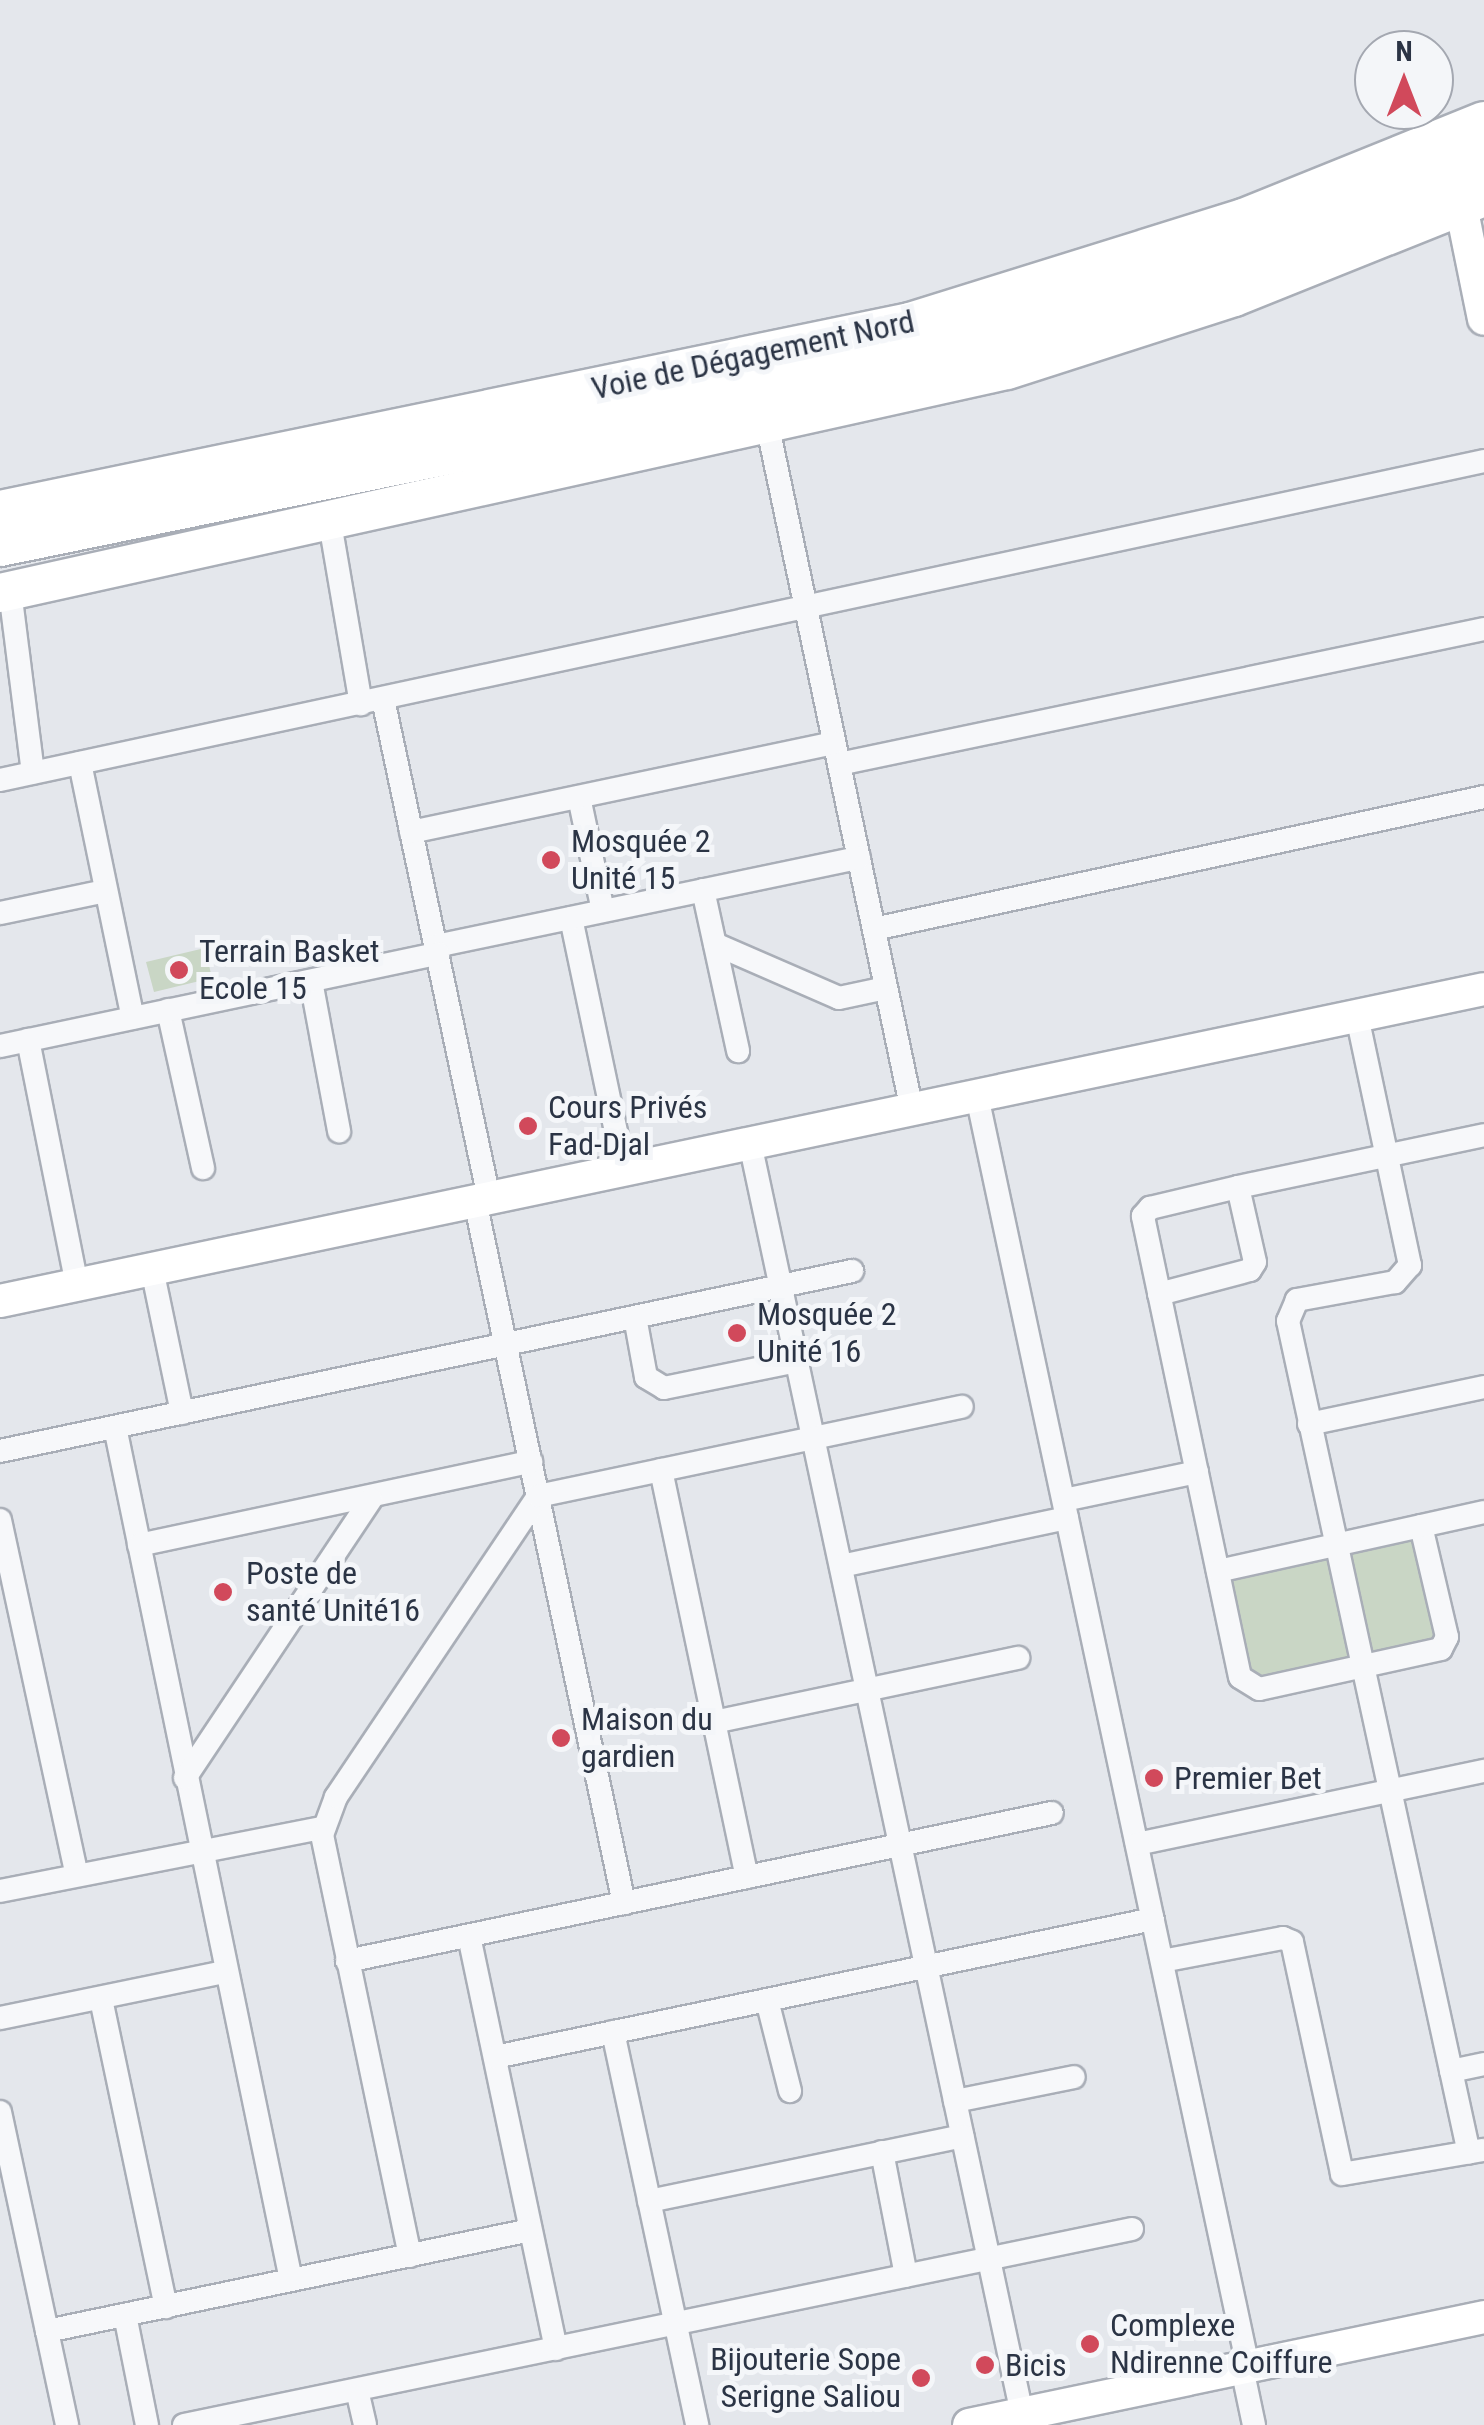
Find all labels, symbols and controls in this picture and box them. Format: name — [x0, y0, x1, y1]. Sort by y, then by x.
north arrow — [1354, 30, 1454, 130]
text: N — [1395, 35, 1413, 68]
street label: Voie de Dégagement Nord — [588, 302, 918, 408]
place label: Mosquée 2 Unité 15 — [571, 823, 710, 898]
marker: Mosquée 2 Unité 15 — [540, 849, 562, 871]
place label: Terrain Basket Ecole 15 — [199, 933, 379, 1008]
marker: Terrain Basket Ecole 15 — [168, 959, 190, 981]
place label: Cours Privés Fad-Djal — [548, 1089, 707, 1164]
marker: Cours Privés Fad-Djal — [517, 1115, 539, 1137]
place label: Mosquée 2 Unité 16 — [757, 1296, 896, 1371]
marker: Mosquée 2 Unité 16 — [726, 1322, 748, 1344]
place label: Poste de santé Unité16 — [246, 1555, 420, 1630]
marker: Poste de santé Unité16 — [210, 1579, 236, 1605]
place label: Maison du gardien — [581, 1701, 713, 1776]
marker: Maison du gardien — [550, 1727, 572, 1749]
place label: Premier Bet — [1174, 1759, 1322, 1797]
marker: Premier Bet — [1143, 1767, 1165, 1789]
place label: Complexe Ndirenne Coiffure — [1110, 2307, 1333, 2382]
marker: Complexe Ndirenne Coiffure — [1079, 2333, 1101, 2355]
place label: Bijouterie Sope Serigne Saliou — [710, 2341, 901, 2416]
place label: Bicis — [1005, 2346, 1067, 2384]
marker: Bicis — [974, 2354, 996, 2376]
marker: Bijouterie Sope Serigne Saliou — [910, 2367, 932, 2389]

